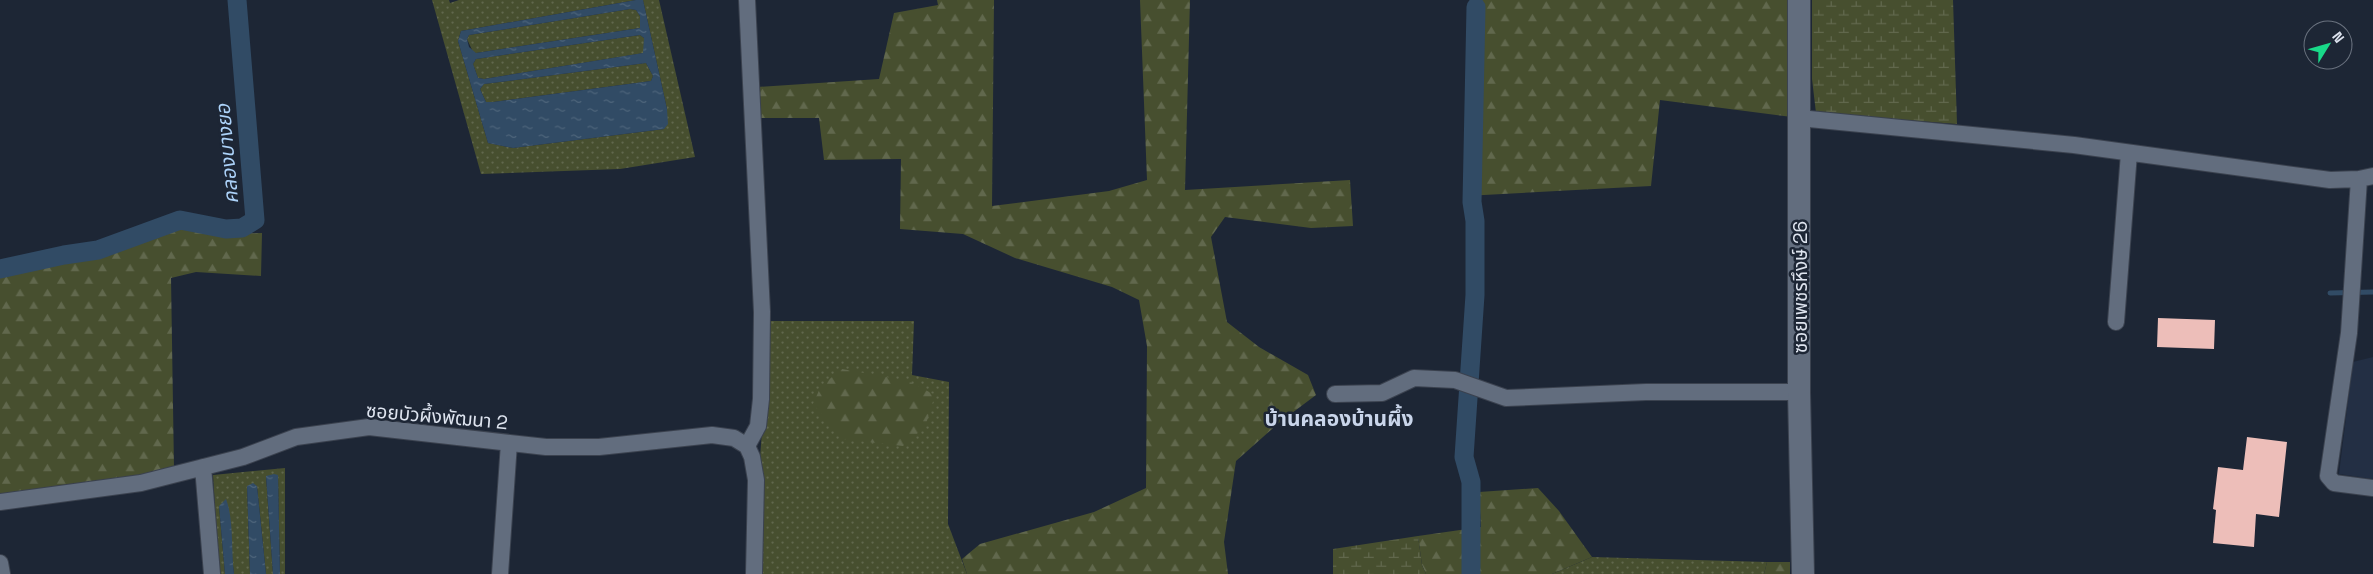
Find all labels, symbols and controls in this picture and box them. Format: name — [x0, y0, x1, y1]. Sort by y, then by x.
north arrow — [2303, 20, 2353, 70]
text: N — [2328, 28, 2348, 46]
water label: คลองบางยอ — [210, 101, 244, 205]
street label: ซอยเพชรหึงษ์ 26 — [1788, 221, 1813, 353]
street label: ซอยบัวผึ้งพัฒนา 2 — [365, 397, 509, 435]
district label: บ้านคลองบ้านผึ้ง — [1265, 404, 1413, 432]

